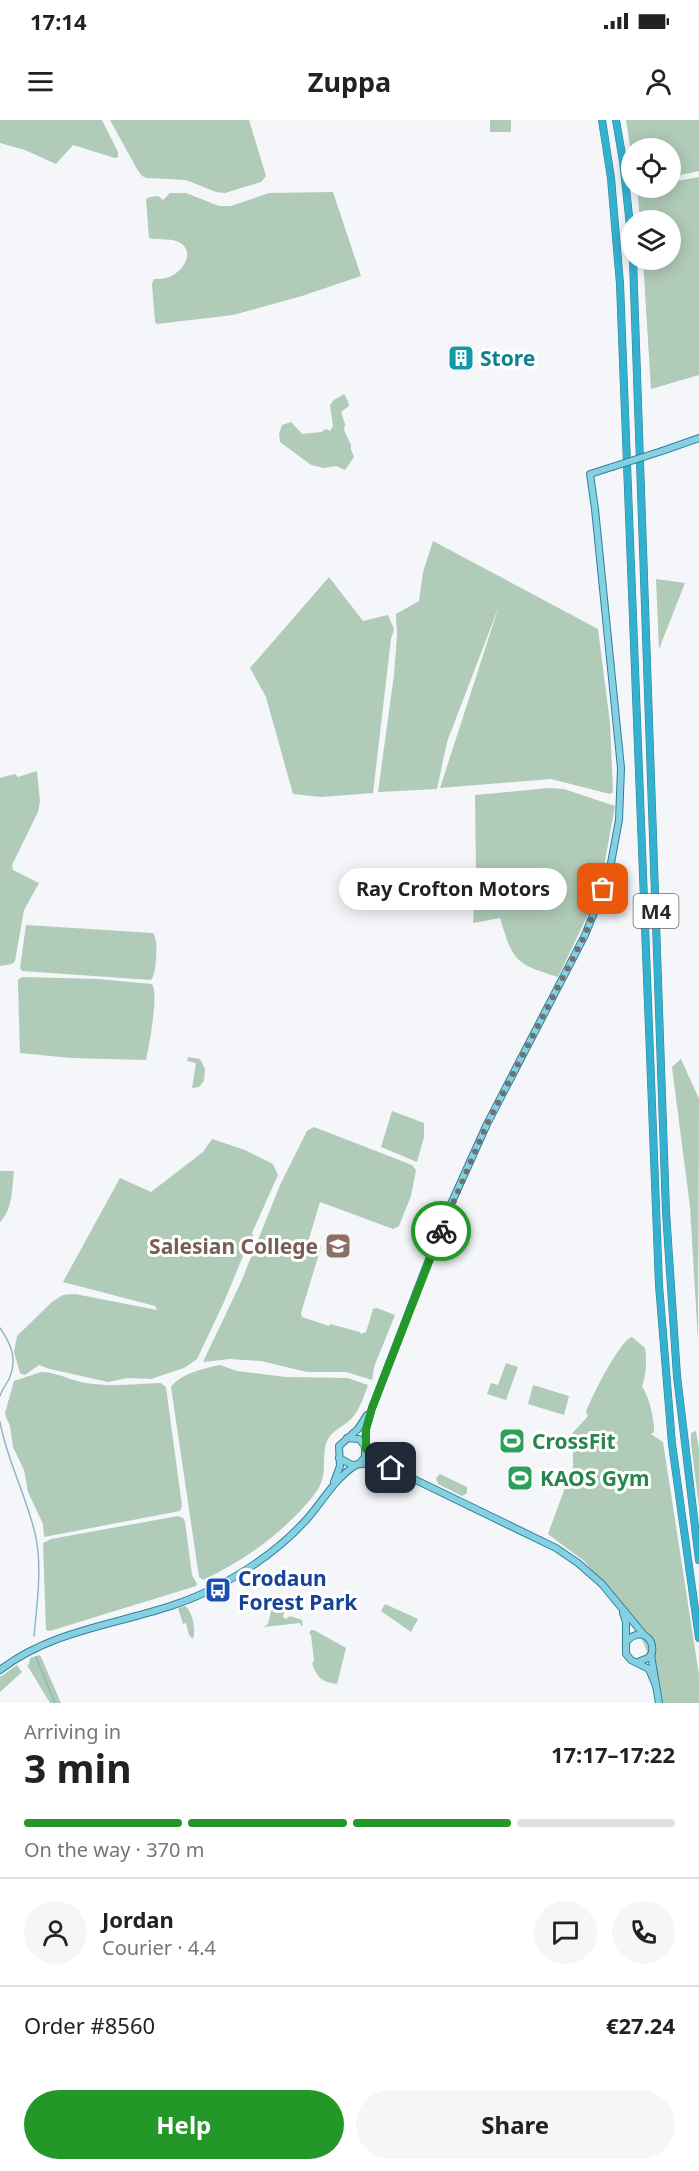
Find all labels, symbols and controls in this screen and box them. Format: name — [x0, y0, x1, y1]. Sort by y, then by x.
text: 17:14 — [30, 6, 87, 36]
text: Zuppa — [308, 63, 391, 100]
icon: menu — [24, 65, 57, 98]
icon: person — [642, 65, 675, 98]
map controls — [621, 138, 681, 270]
button: locate — [621, 138, 681, 198]
button: layers — [621, 210, 681, 270]
building icon: Store — [446, 343, 476, 373]
place label: Store — [480, 344, 535, 372]
pin — [577, 863, 628, 914]
callout: Ray Crofton Motors — [339, 868, 567, 910]
icon: bag — [586, 872, 619, 905]
text: Ray Crofton Motors — [356, 875, 550, 902]
road number: M4 — [634, 894, 678, 928]
courier — [411, 1201, 471, 1261]
icon: bike — [425, 1215, 458, 1248]
school or university icon: Salesian College — [323, 1231, 353, 1261]
place label: Salesian College — [149, 1232, 318, 1260]
sports icon: CrossFit — [497, 1426, 527, 1456]
place label: CrossFit — [532, 1427, 616, 1455]
pin — [365, 1442, 416, 1493]
icon: home — [374, 1451, 407, 1484]
sports icon: KAOS Gym — [505, 1463, 535, 1493]
place label: KAOS Gym — [540, 1464, 649, 1492]
place label: Crodaun Forest Park — [238, 1564, 358, 1616]
bus stop icon: Crodaun Forest Park — [203, 1575, 233, 1605]
text: Arriving in — [24, 1718, 121, 1745]
text: 17:17–17:22 — [551, 1739, 675, 1769]
text: 3 min — [24, 1741, 131, 1794]
text: On the way · 370 m — [24, 1836, 204, 1863]
button: person — [24, 1901, 87, 1964]
button: chat — [534, 1901, 597, 1964]
button: phone — [612, 1901, 675, 1964]
text: Jordan — [102, 1904, 174, 1934]
text: Courier · 4.4 — [102, 1934, 216, 1961]
text: Order #8560 — [24, 2010, 155, 2040]
text: €27.24 — [606, 2010, 675, 2040]
button: Help — [24, 2090, 344, 2159]
button: Share — [356, 2090, 675, 2159]

